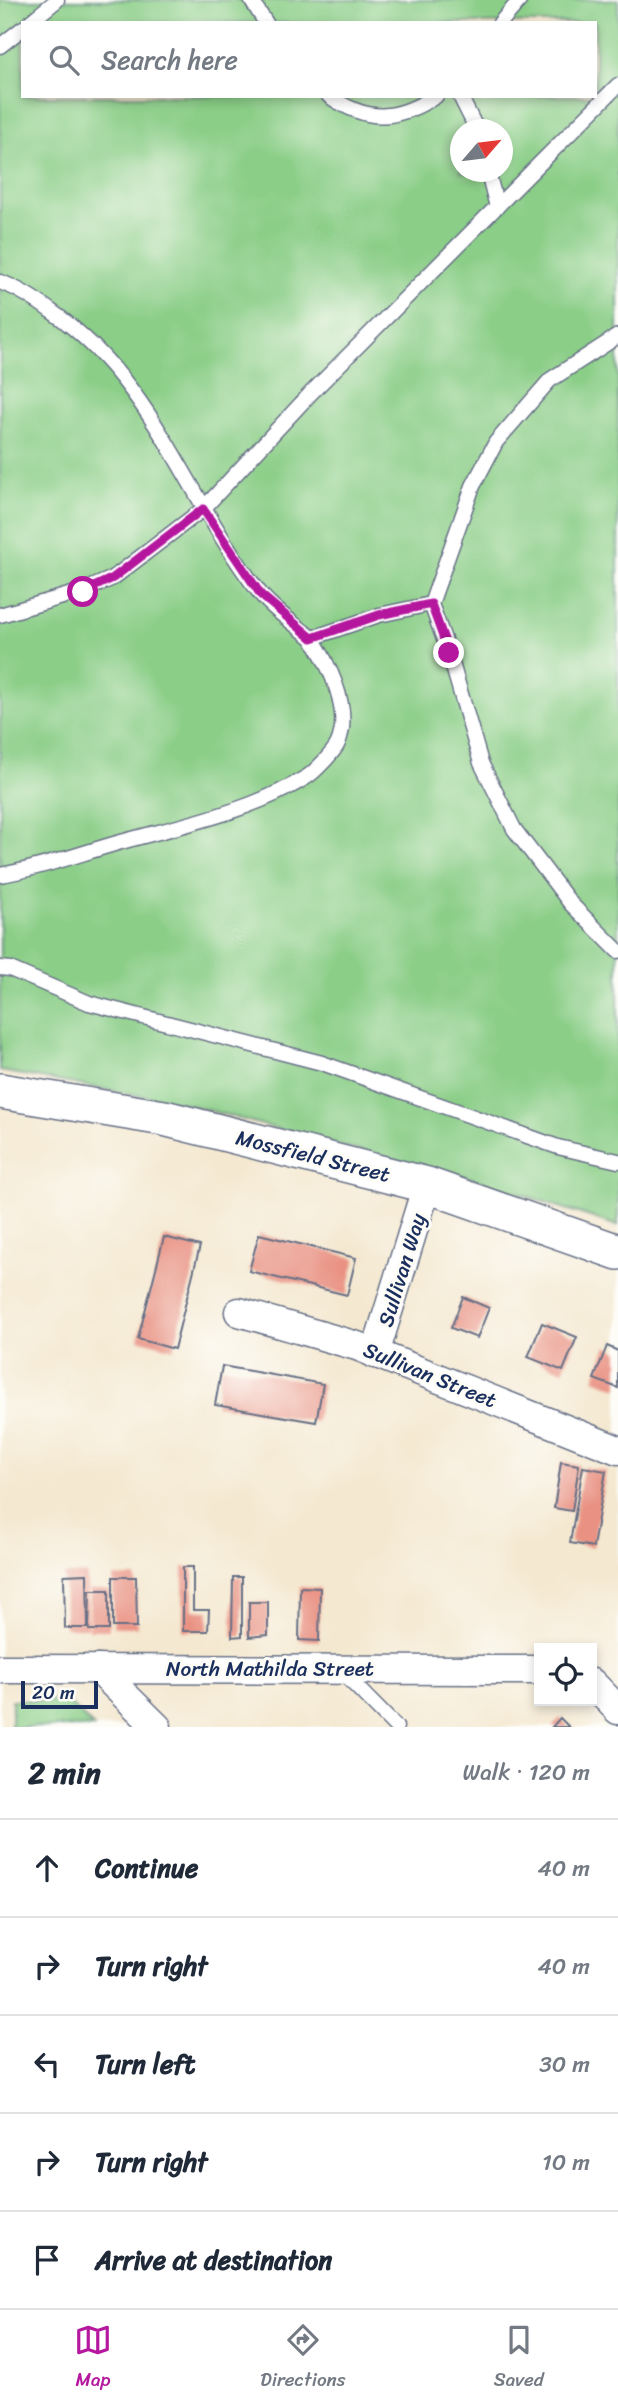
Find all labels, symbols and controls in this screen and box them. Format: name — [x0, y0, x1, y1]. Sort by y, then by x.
search box — [21, 21, 597, 98]
text: Search here — [101, 37, 238, 83]
icon: search — [45, 41, 83, 79]
north arrow — [450, 119, 513, 182]
route start — [67, 576, 98, 607]
route end — [433, 637, 464, 668]
street label: Mossfield Street — [232, 1118, 394, 1194]
street label: Sullivan Way — [367, 1208, 437, 1331]
street label: Sullivan Street — [357, 1331, 503, 1419]
map controls — [534, 1643, 597, 1706]
button: locate — [534, 1643, 597, 1706]
street label: North Mathilda Street — [166, 1650, 374, 1688]
text: 20 m — [32, 1676, 75, 1709]
scale bar — [21, 1678, 98, 1710]
text: 2 min — [28, 1746, 101, 1800]
text: Walk · 120 m — [463, 1752, 590, 1793]
text: Continue — [95, 1845, 198, 1891]
text: 40 m — [537, 1848, 590, 1889]
icon: ahead — [28, 1849, 66, 1887]
text: Turn right — [95, 1943, 208, 1989]
text: 40 m — [537, 1946, 590, 1987]
icon: right — [28, 1947, 66, 1985]
text: Turn left — [95, 2041, 195, 2087]
text: 30 m — [539, 2044, 590, 2085]
icon: left — [28, 2045, 66, 2083]
text: Turn right — [95, 2139, 208, 2185]
text: 10 m — [542, 2142, 590, 2183]
icon: right — [28, 2143, 66, 2181]
text: Arrive at destination — [95, 2237, 332, 2283]
icon: arrive — [28, 2241, 66, 2279]
tab: Map — [74, 2321, 112, 2396]
tab: Directions — [260, 2321, 346, 2396]
tab: Saved — [494, 2321, 544, 2396]

